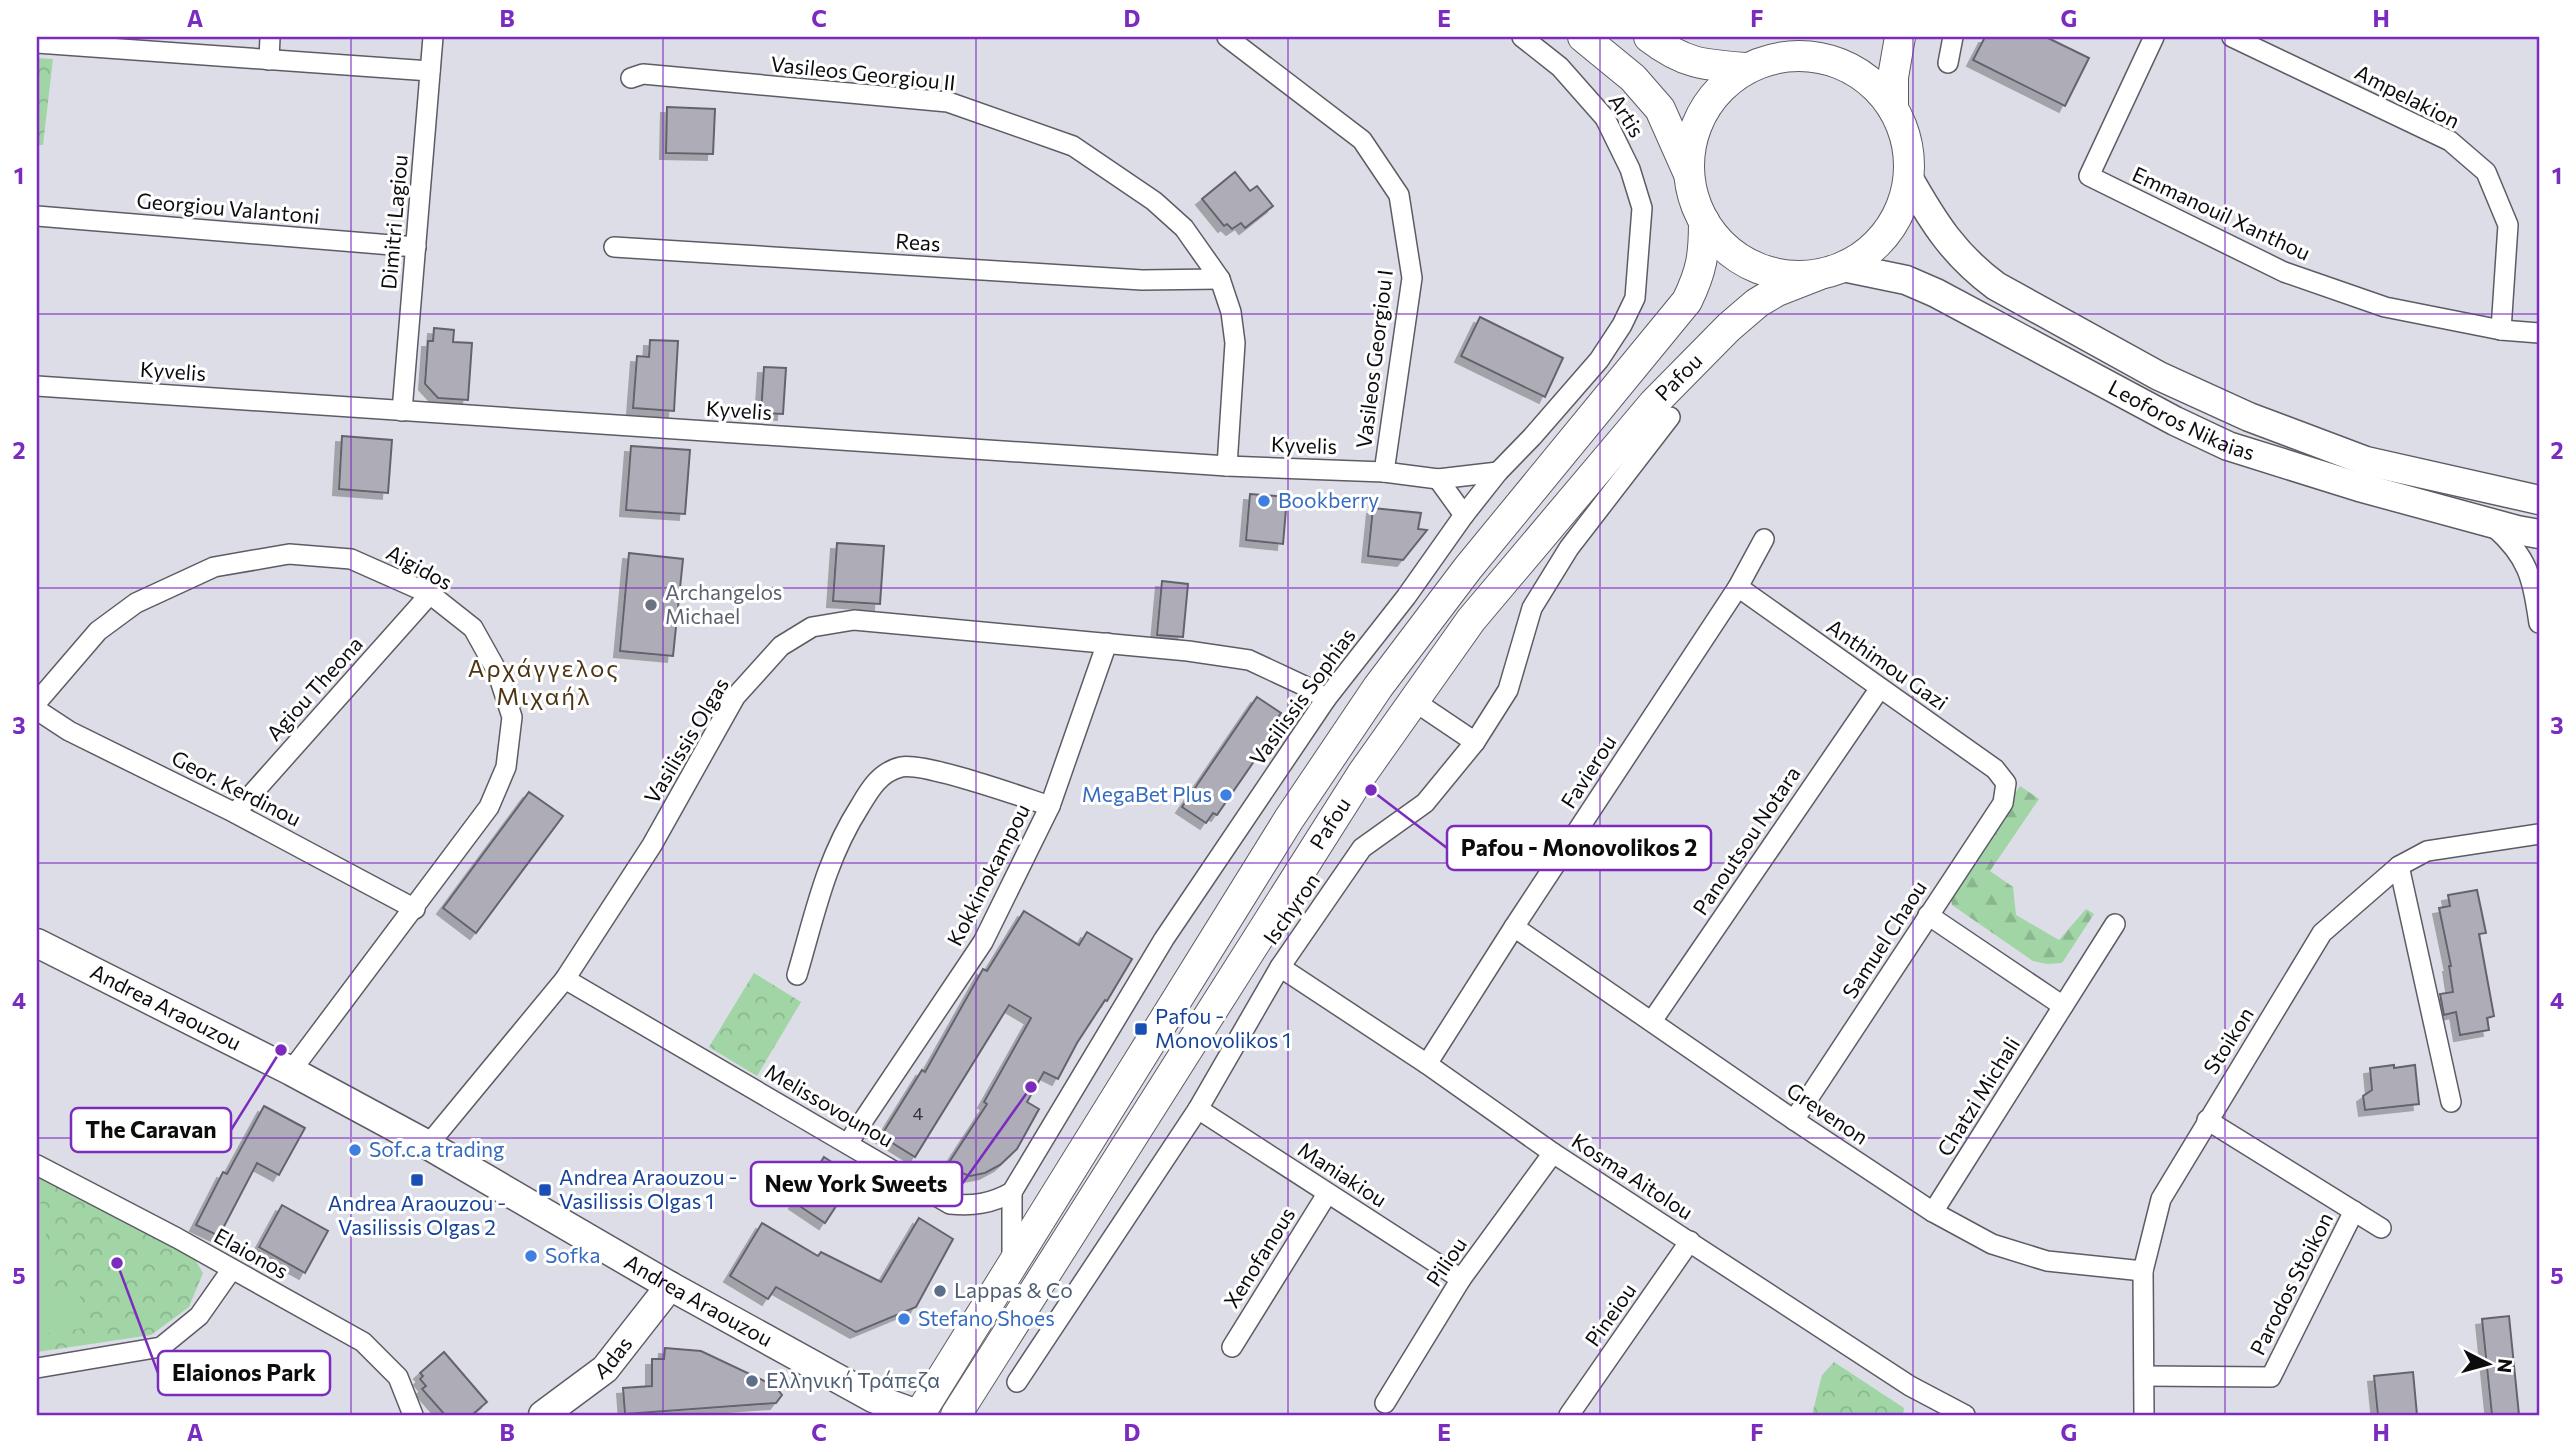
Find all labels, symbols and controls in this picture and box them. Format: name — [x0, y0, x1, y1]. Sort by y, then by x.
text: A — [187, 4, 204, 32]
text: B — [499, 4, 515, 32]
text: C — [811, 4, 827, 32]
text: D — [1124, 4, 1141, 32]
text: E — [1437, 4, 1451, 32]
text: F — [1750, 4, 1764, 32]
text: G — [2061, 4, 2077, 32]
text: H — [2372, 4, 2390, 32]
street label: Vasileos Georgiou II — [769, 50, 957, 95]
street label: Ampelakion — [2351, 59, 2464, 133]
street label: Artis — [1604, 89, 1650, 142]
street label: Dimitri Lagiou — [375, 154, 412, 290]
street label: Emmanouil Xanthou — [2129, 160, 2315, 265]
text: 1 — [14, 161, 24, 189]
text: 1 — [2552, 161, 2562, 189]
street label: Georgiou Valantoni — [136, 187, 321, 228]
street label: Reas — [895, 227, 941, 256]
street label: Vasileos Georgiou I — [1350, 268, 1397, 450]
street label: Pafou — [1649, 348, 1707, 405]
street label: Kyvelis — [139, 356, 207, 385]
street label: Leoforos Nikaias — [2105, 374, 2258, 465]
street label: Kyvelis — [705, 395, 773, 424]
street label: Kyvelis — [1271, 431, 1337, 458]
text: 2 — [12, 436, 26, 464]
text: 2 — [2550, 436, 2564, 464]
place label: Bookberry — [1278, 487, 1379, 512]
marker: Bookberry — [1256, 493, 1272, 509]
street label: Aigidos — [383, 539, 457, 594]
place label: Archangelos Michael — [665, 579, 782, 628]
marker: Archangelos Michael — [643, 597, 659, 613]
street label: Anthimou Gazi — [1823, 613, 1953, 715]
street label: Vasilissis Sophias — [1244, 623, 1360, 770]
street label: Agiou Theona — [261, 631, 367, 745]
district label: Αρχάγγελος Μιχαήλ — [468, 653, 620, 710]
street label: Vasilissis Olgas — [638, 673, 733, 808]
text: 3 — [12, 711, 26, 739]
text: 3 — [2550, 711, 2564, 739]
street label: Favierou — [1555, 730, 1621, 812]
street label: Geor. Kerdinou — [168, 744, 305, 831]
street label: Panoutsou Notara — [1687, 761, 1805, 919]
place label: MegaBet Plus — [1082, 781, 1212, 806]
marker: MegaBet Plus — [1218, 787, 1234, 803]
street label: Pafou — [1304, 792, 1355, 853]
street label: Kokkinokampou — [941, 799, 1034, 950]
callout: Pafou - Monovolikos 2 — [1447, 826, 1711, 870]
text: Pafou - Monovolikos 2 — [1461, 833, 1697, 861]
street label: Ischyron — [1257, 868, 1324, 949]
street label: Samuel Chaou — [1836, 876, 1931, 1003]
street label: Andrea Araouzou — [87, 958, 246, 1055]
text: 4 — [12, 986, 26, 1014]
text: 4 — [2550, 986, 2564, 1014]
street label: Stoikon — [2198, 1002, 2258, 1078]
place label: Pafou - Monovolikos 1 — [1155, 1003, 1291, 1052]
marker: Pafou - Monovolikos 1 — [1133, 1021, 1149, 1037]
street label: Chatzi Michali — [1931, 1032, 2024, 1160]
street label: Melissovounou — [761, 1058, 898, 1152]
street label: Grevenon — [1783, 1077, 1873, 1149]
house number: 4 — [913, 1102, 924, 1124]
callout: The Caravan — [71, 1108, 231, 1152]
text: The Caravan — [85, 1115, 217, 1143]
street label: Kosma Aitolou — [1568, 1127, 1698, 1224]
place label: Sof.c.a trading — [369, 1136, 504, 1161]
street label: Maniakiou — [1294, 1136, 1392, 1212]
marker: Sof.c.a trading — [347, 1142, 363, 1158]
callout: New York Sweets — [751, 1162, 962, 1206]
place label: Andrea Araouzou - Vasilissis Olgas 1 — [559, 1164, 737, 1213]
text: New York Sweets — [764, 1169, 948, 1197]
marker: Andrea Araouzou - Vasilissis Olgas 2 — [409, 1172, 425, 1188]
marker: Andrea Araouzou - Vasilissis Olgas 1 — [537, 1182, 553, 1198]
place label: Andrea Araouzou - Vasilissis Olgas 2 — [328, 1190, 506, 1239]
street label: Xenofanous — [1218, 1202, 1300, 1312]
street label: Parodos Stoikon — [2244, 1208, 2337, 1359]
street label: Elaionos — [210, 1222, 293, 1283]
street label: Piliou — [1420, 1232, 1471, 1290]
place label: Sofka — [545, 1242, 600, 1267]
marker: Sofka — [523, 1248, 539, 1264]
street label: Andrea Araouzou — [620, 1248, 777, 1351]
text: 5 — [12, 1261, 26, 1289]
text: 5 — [2550, 1261, 2564, 1289]
place label: Lappas & Co — [954, 1277, 1073, 1302]
street label: Pineiou — [1579, 1278, 1640, 1351]
marker: Lappas & Co — [932, 1283, 948, 1299]
place label: Stefano Shoes — [918, 1305, 1055, 1330]
marker: Stefano Shoes — [896, 1311, 912, 1327]
north arrow — [2454, 1330, 2524, 1400]
street label: Adas — [589, 1331, 637, 1384]
callout: Elaionos Park — [158, 1351, 330, 1395]
text: Elaionos Park — [172, 1358, 316, 1386]
text: N — [2493, 1358, 2518, 1374]
place label: Ελληνική Τράπεζα — [766, 1367, 940, 1392]
marker: Ελληνική Τράπεζα — [744, 1373, 760, 1389]
text: A — [187, 1418, 204, 1446]
text: B — [499, 1418, 515, 1446]
text: C — [811, 1418, 827, 1446]
text: D — [1124, 1418, 1141, 1446]
text: E — [1437, 1418, 1451, 1446]
text: F — [1750, 1418, 1764, 1446]
text: G — [2061, 1418, 2077, 1446]
text: H — [2372, 1418, 2390, 1446]

